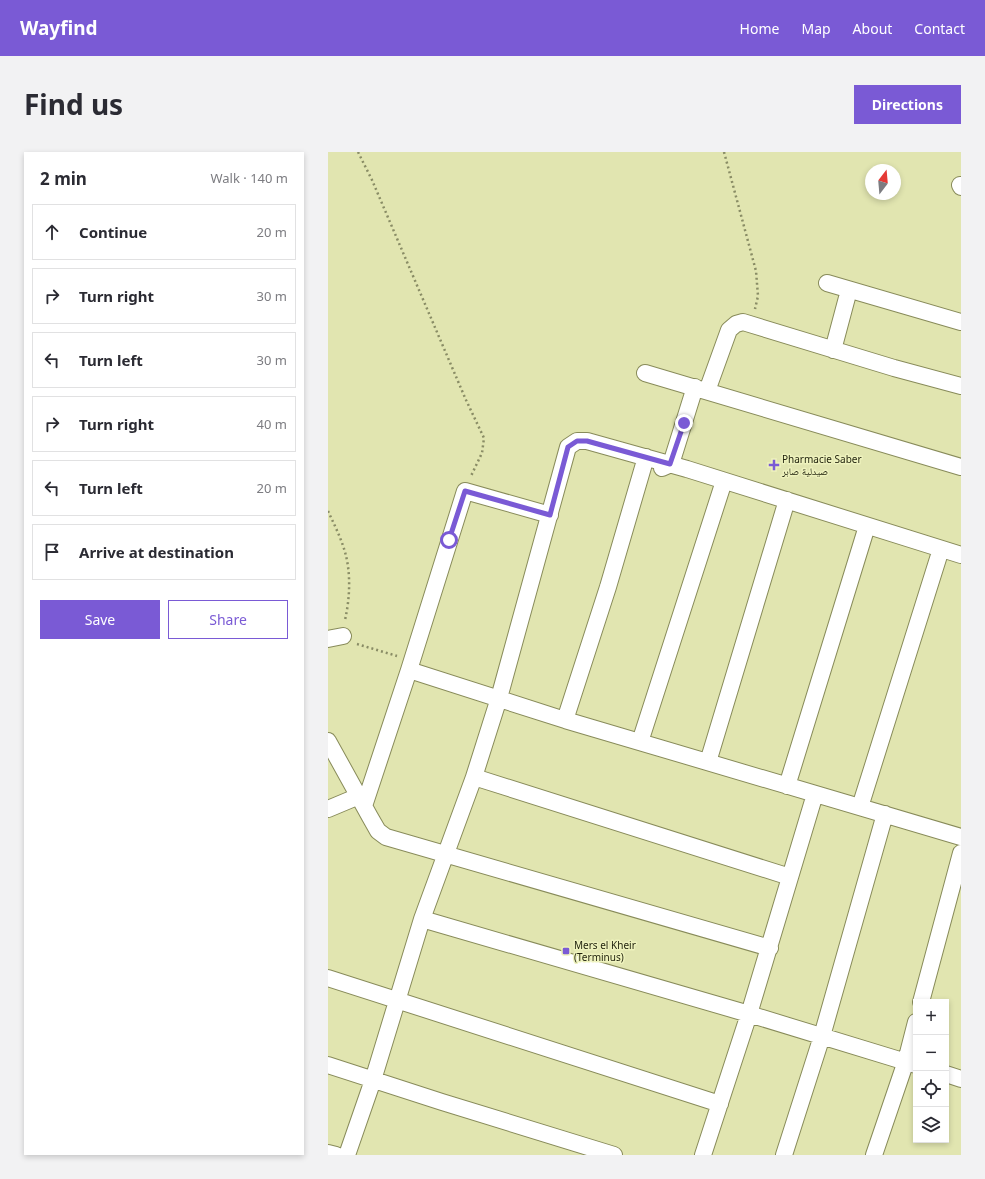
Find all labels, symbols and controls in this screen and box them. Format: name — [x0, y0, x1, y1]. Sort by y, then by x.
text: Wayfind — [20, 15, 98, 41]
text: Home — [740, 19, 779, 38]
text: Map — [801, 19, 831, 38]
text: About — [853, 19, 892, 38]
text: Contact — [914, 19, 965, 38]
text: Find us — [24, 85, 123, 123]
button: Directions — [854, 85, 961, 124]
north arrow — [865, 164, 901, 200]
text: 2 min — [40, 167, 87, 190]
text: Walk · 140 m — [210, 169, 288, 187]
icon: ahead — [41, 221, 63, 243]
text: Continue — [79, 222, 147, 242]
text: 20 m — [257, 223, 287, 241]
icon: right — [41, 285, 63, 307]
text: Turn right — [79, 286, 154, 306]
text: 30 m — [257, 287, 287, 305]
icon: left — [41, 349, 63, 371]
text: Turn left — [79, 350, 143, 370]
text: 30 m — [257, 351, 287, 369]
icon: right — [41, 413, 63, 435]
text: Turn right — [79, 414, 154, 434]
route end — [675, 414, 693, 432]
text: 40 m — [257, 415, 287, 433]
place label: Pharmacie Saber صيدلية صابر — [781, 452, 862, 478]
marker: Pharmacie Saber صيدلية صابر — [769, 460, 779, 470]
icon: left — [41, 477, 63, 499]
text: Turn left — [79, 478, 143, 498]
text: 20 m — [257, 479, 287, 497]
route start — [440, 531, 458, 549]
icon: arrive — [41, 541, 63, 563]
text: Arrive at destination — [79, 542, 234, 562]
button: Save — [40, 600, 160, 639]
button: Share — [168, 600, 288, 639]
place label: Mers el Kheir (Terminus) — [574, 938, 636, 964]
marker: Mers el Kheir (Terminus) — [561, 946, 571, 956]
map controls — [913, 999, 949, 1143]
button: + — [913, 999, 949, 1035]
button: − — [913, 1035, 949, 1071]
button: locate — [913, 1071, 949, 1107]
button: layers — [913, 1107, 949, 1143]

